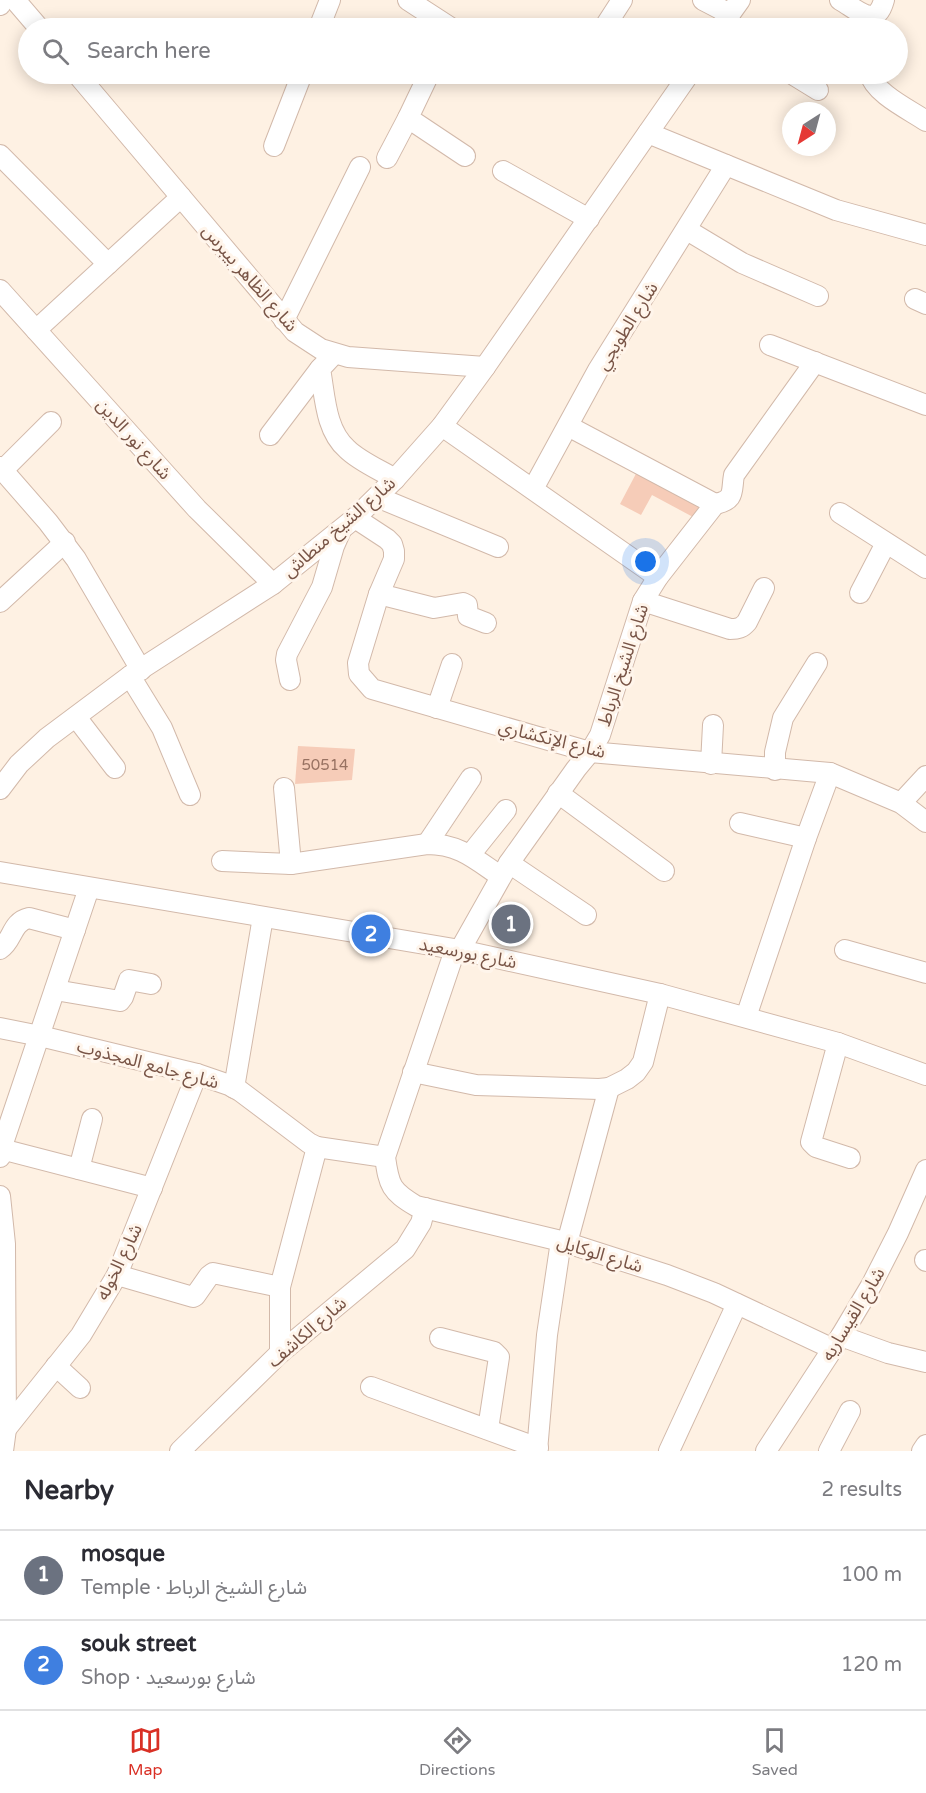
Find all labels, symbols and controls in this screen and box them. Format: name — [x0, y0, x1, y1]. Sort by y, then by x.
search box — [18, 18, 908, 84]
icon: search — [39, 35, 72, 68]
text: Search here — [87, 38, 211, 64]
north arrow — [782, 102, 836, 156]
street label: شارع الظاهر بيبرس — [195, 220, 303, 338]
street label: شارع الطوبجي — [591, 278, 665, 376]
street label: شارع نور الدين — [90, 394, 176, 486]
street label: شارع الشيخ منطاش — [278, 472, 402, 584]
your location — [631, 547, 660, 576]
street label: شارع الشيخ الرباط — [593, 601, 656, 730]
street label: شارع الإنكشاري — [496, 715, 608, 766]
house number: 50514 — [301, 756, 349, 774]
pin: 1 — [492, 902, 530, 946]
pin: 2 — [352, 912, 391, 956]
street label: شارع بورسعيد — [417, 933, 519, 976]
street label: شارع جامع المجذوب — [74, 1035, 221, 1096]
street label: شارع الخوله — [91, 1220, 150, 1305]
street label: شارع الوكايل — [554, 1231, 645, 1280]
street label: شارع القيساريه — [817, 1263, 892, 1366]
street label: شارع الكاشف — [263, 1292, 353, 1374]
text: Nearby — [24, 1475, 114, 1506]
text: 2 results — [822, 1478, 902, 1502]
text: mosque — [81, 1541, 165, 1567]
text: 1 — [37, 1563, 50, 1587]
text: 100 m — [841, 1563, 902, 1587]
text: Temple · شارع الشيخ الرباط — [81, 1576, 307, 1600]
text: souk street — [81, 1631, 196, 1657]
text: 2 — [37, 1653, 50, 1677]
text: 120 m — [841, 1653, 902, 1677]
text: Shop · شارع بورسعيد — [81, 1666, 256, 1690]
tab: Map — [128, 1724, 163, 1780]
tab: Directions — [419, 1724, 495, 1780]
tab: Saved — [752, 1724, 798, 1780]

